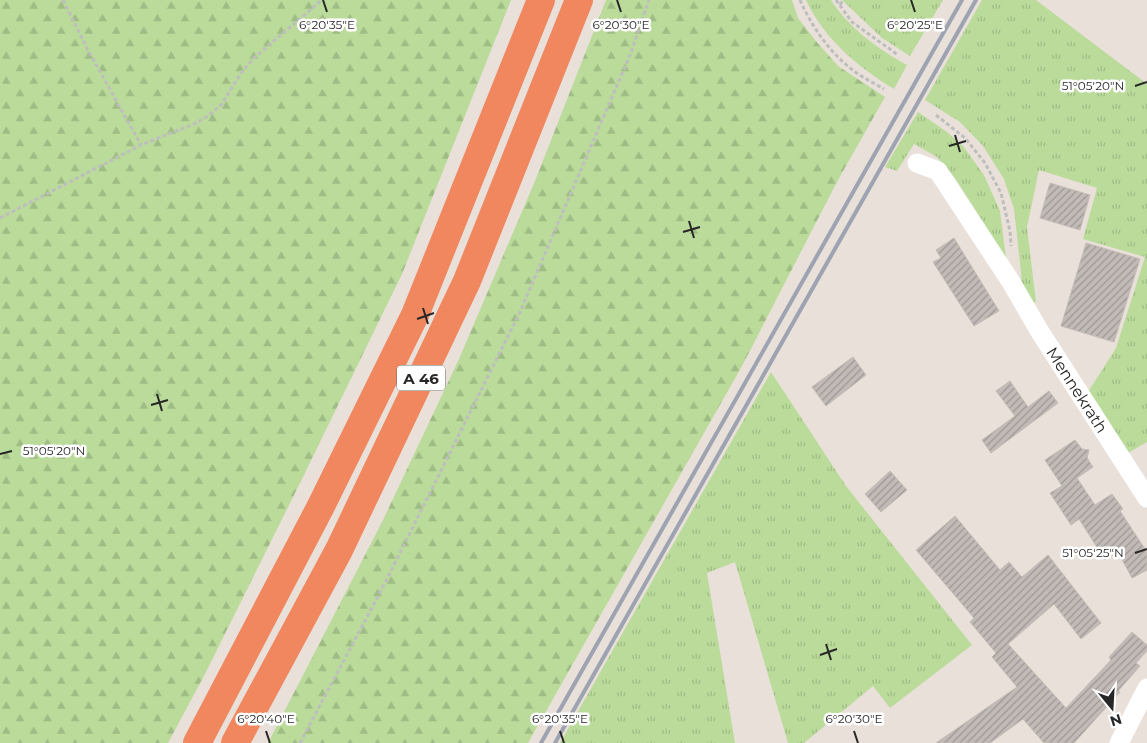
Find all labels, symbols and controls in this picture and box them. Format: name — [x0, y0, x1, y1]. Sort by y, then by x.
text: 6°20'35"E — [299, 17, 355, 32]
text: 6°20'30"E — [592, 17, 650, 32]
text: 6°20'25"E — [887, 17, 943, 32]
text: 51°05'20"N — [1062, 78, 1124, 93]
street label: Mennekrath — [1043, 343, 1112, 436]
road number: A 46 — [397, 366, 445, 390]
text: 51°05'20"N — [23, 443, 85, 458]
text: 51°05'25"N — [1062, 545, 1124, 560]
north arrow — [1087, 683, 1137, 733]
text: N — [1108, 710, 1124, 731]
text: 6°20'40"E — [237, 711, 295, 726]
text: 6°20'35"E — [532, 711, 588, 726]
text: 6°20'30"E — [825, 711, 883, 726]

